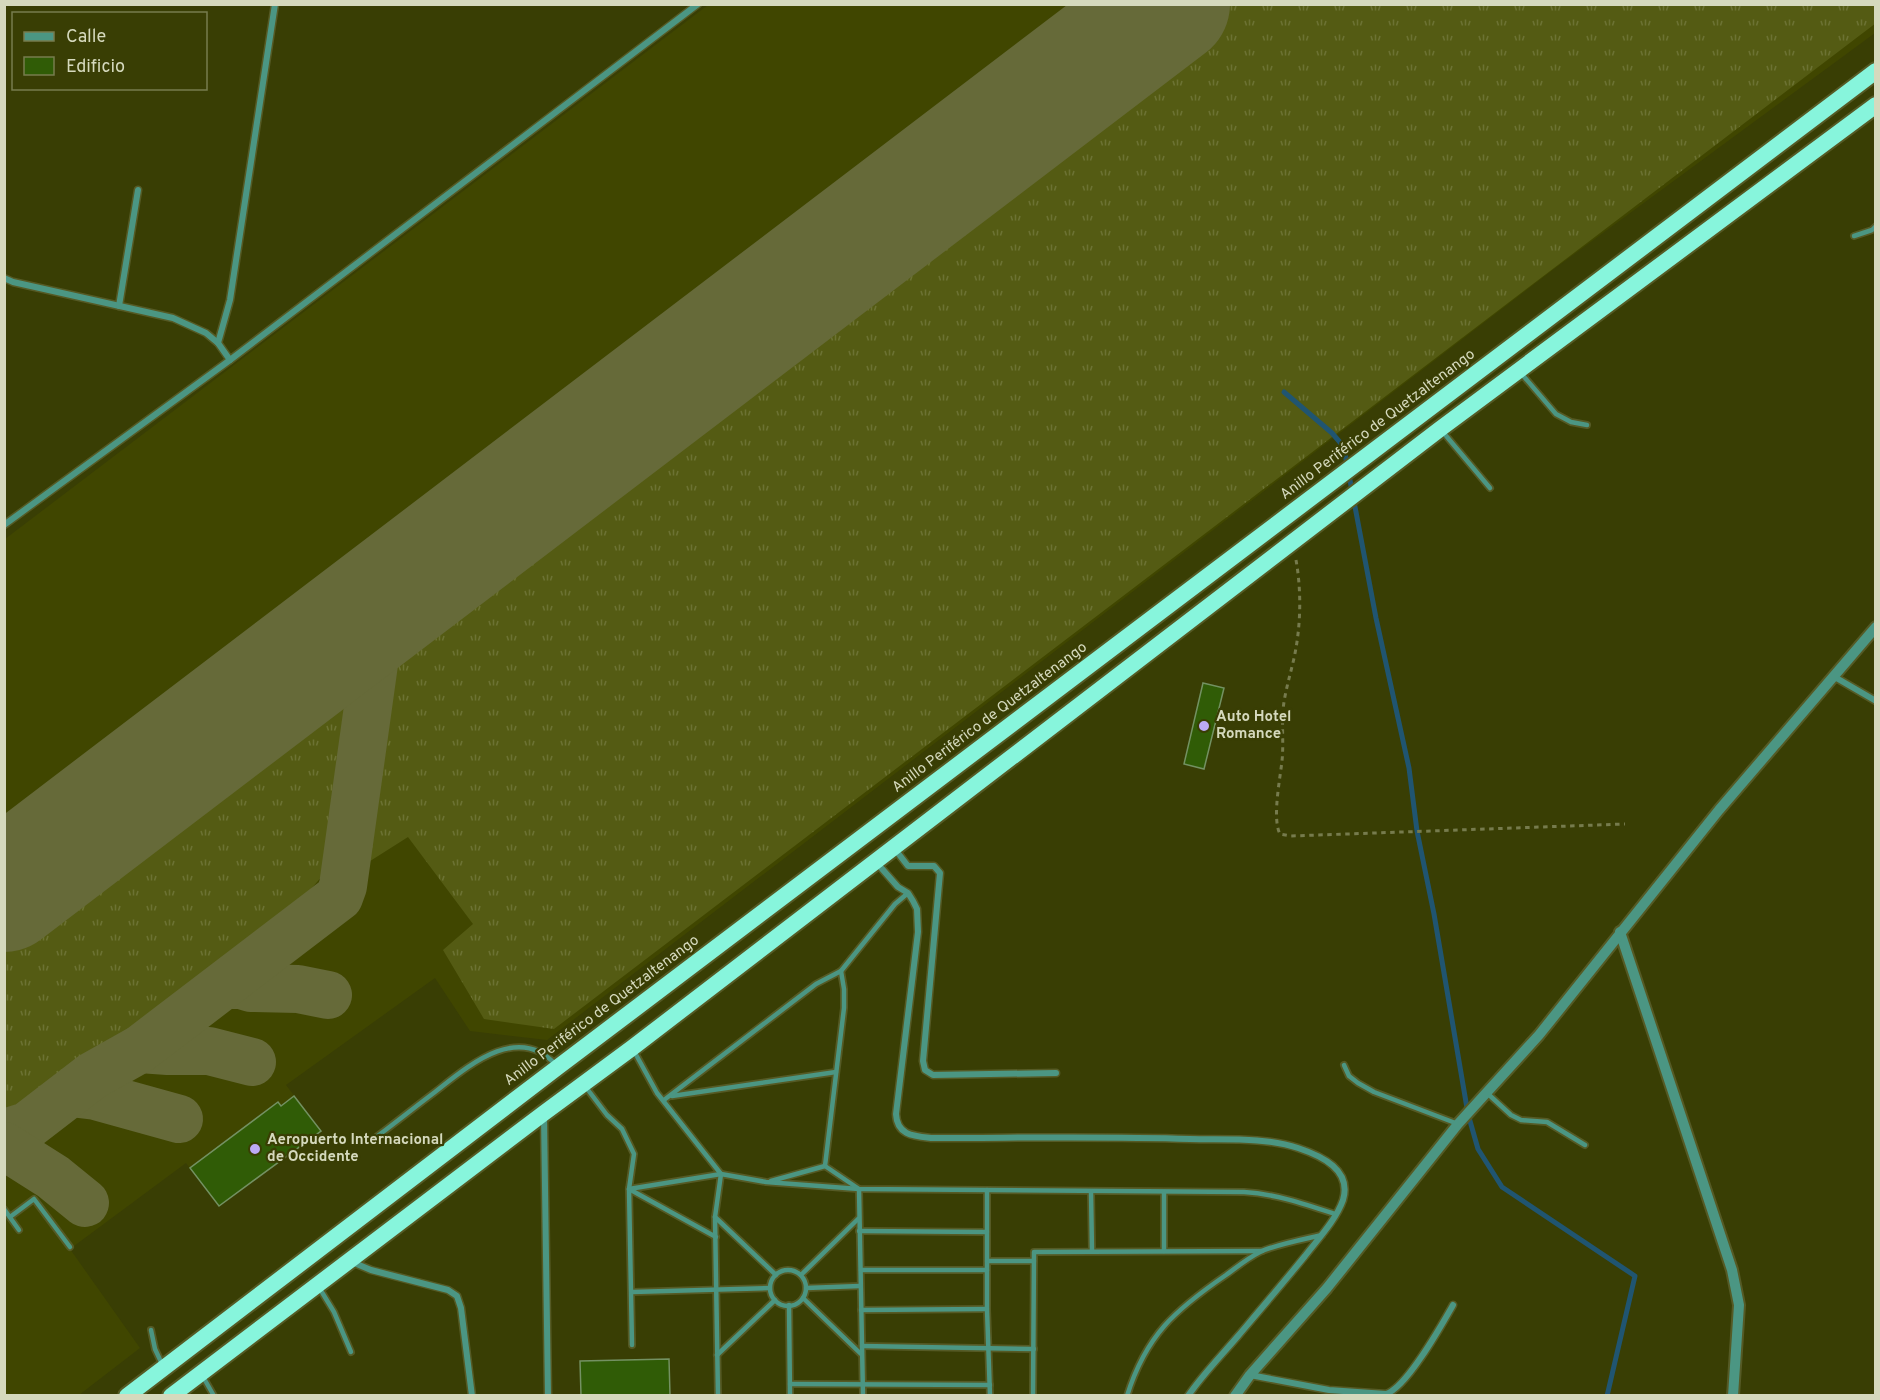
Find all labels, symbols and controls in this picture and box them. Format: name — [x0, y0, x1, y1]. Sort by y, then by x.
legend — [12, 12, 207, 90]
text: Calle — [66, 26, 106, 49]
text: Edificio — [66, 56, 125, 79]
street label: Anillo Periférico de Quetzaltenango — [1277, 345, 1479, 505]
street label: Anillo Periférico de Quetzaltenango — [889, 638, 1091, 798]
place label: Auto Hotel Romance — [1216, 708, 1291, 744]
marker: Auto Hotel Romance — [1197, 719, 1211, 733]
street label: Anillo Periférico de Quetzaltenango — [501, 931, 703, 1091]
place label: Aeropuerto Internacional de Occidente — [267, 1131, 443, 1167]
marker: Aeropuerto Internacional de Occidente — [248, 1142, 262, 1156]

